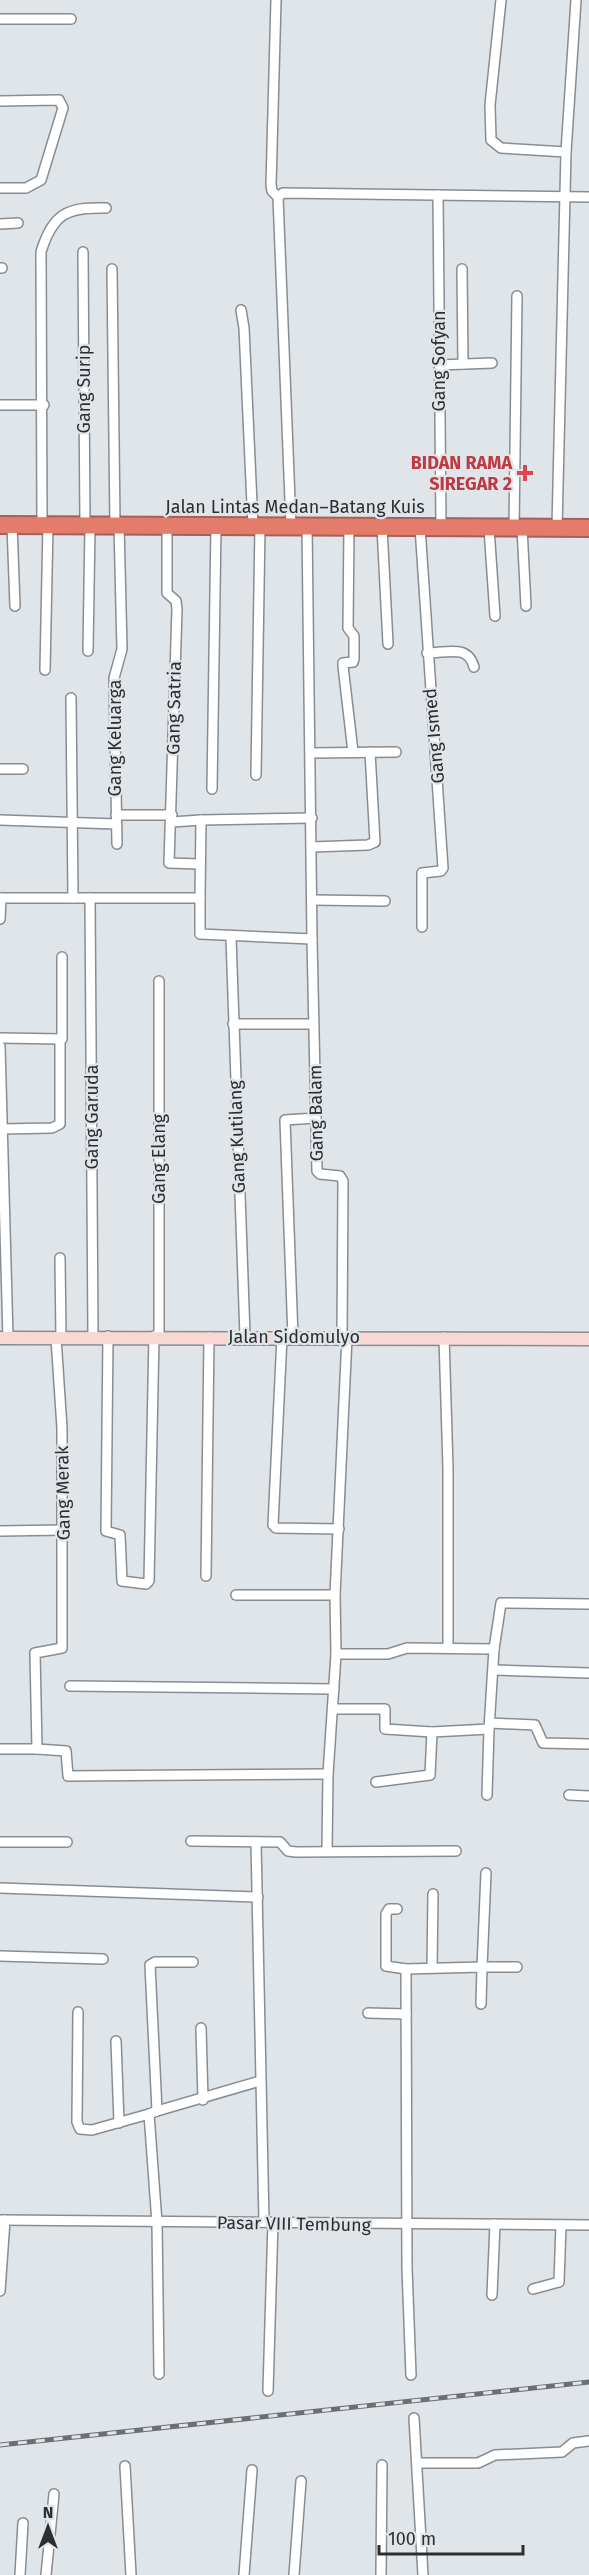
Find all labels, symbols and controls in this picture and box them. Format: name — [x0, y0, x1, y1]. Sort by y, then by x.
street label: Gang Sofyan — [428, 310, 450, 412]
street label: Gang Surip — [73, 345, 95, 433]
place label: BIDAN RAMA SIREGAR 2 — [411, 452, 512, 495]
marker: BIDAN RAMA SIREGAR 2 — [516, 464, 534, 482]
street label: Jalan Lintas Medan–Batang Kuis — [165, 496, 425, 518]
street label: Gang Satria — [162, 661, 186, 755]
street label: Gang Keluarga — [104, 679, 126, 797]
street label: Gang Ismed — [419, 687, 449, 785]
street label: Gang Balam — [304, 1064, 328, 1162]
street label: Gang Garuda — [81, 1065, 103, 1169]
street label: Gang Kutilang — [224, 1079, 250, 1194]
street label: Gang Elang — [148, 1113, 170, 1204]
street label: Jalan Sidomulyo — [228, 1326, 360, 1348]
street label: Gang Merak — [51, 1445, 75, 1541]
street label: Pasar VIII Tembung — [217, 2212, 372, 2236]
north arrow — [18, 2497, 78, 2557]
text: N — [43, 2503, 53, 2522]
scale bar — [379, 2518, 523, 2556]
text: 100 m — [388, 2528, 436, 2550]

